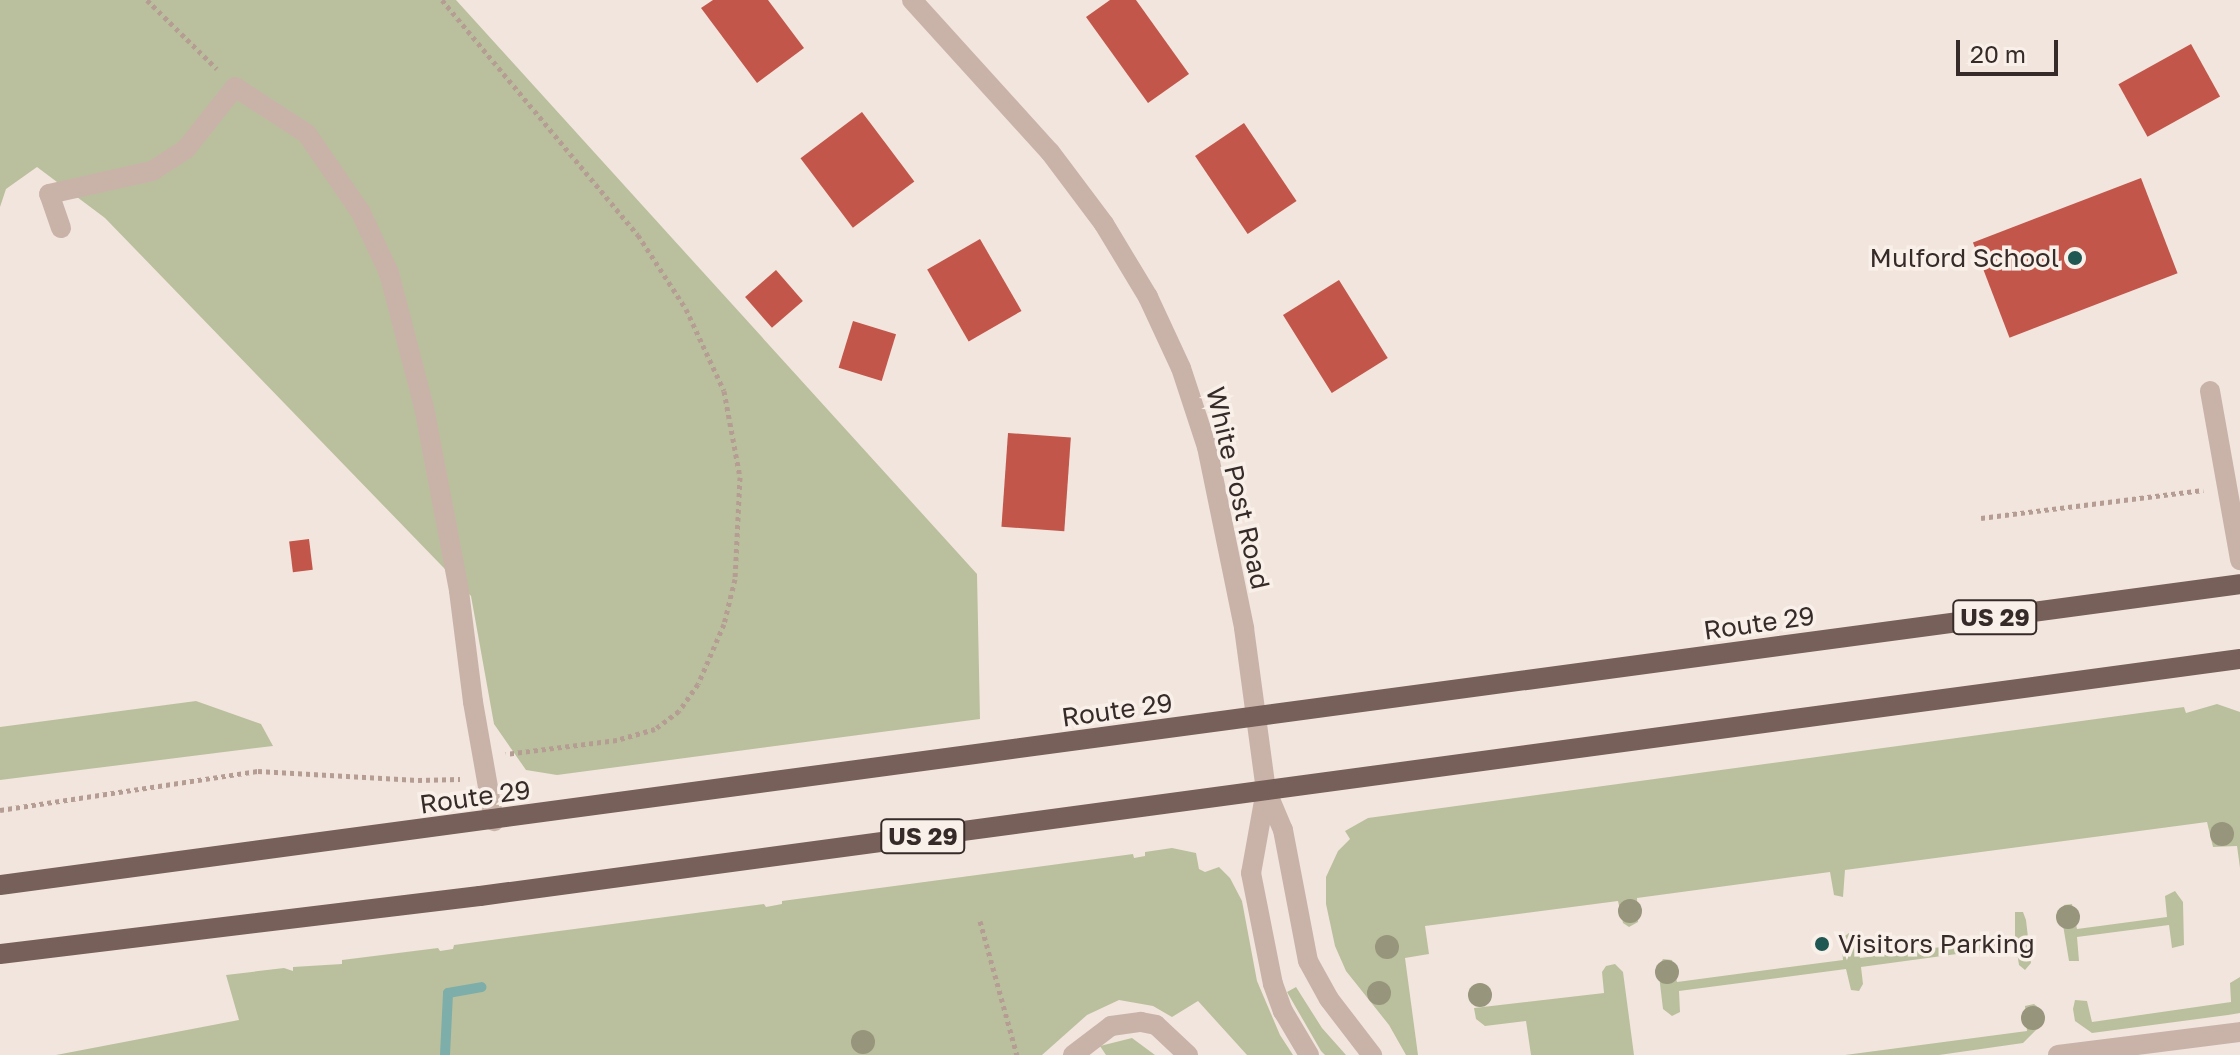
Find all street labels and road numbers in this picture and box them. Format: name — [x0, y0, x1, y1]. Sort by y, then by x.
street label: White Post Road — [1200, 384, 1276, 592]
road number: US 29 — [1951, 597, 2039, 637]
street label: Route 29 — [1702, 600, 1816, 646]
street label: Route 29 — [1060, 687, 1174, 733]
street label: Route 29 — [418, 774, 532, 820]
road number: US 29 — [879, 816, 967, 856]

